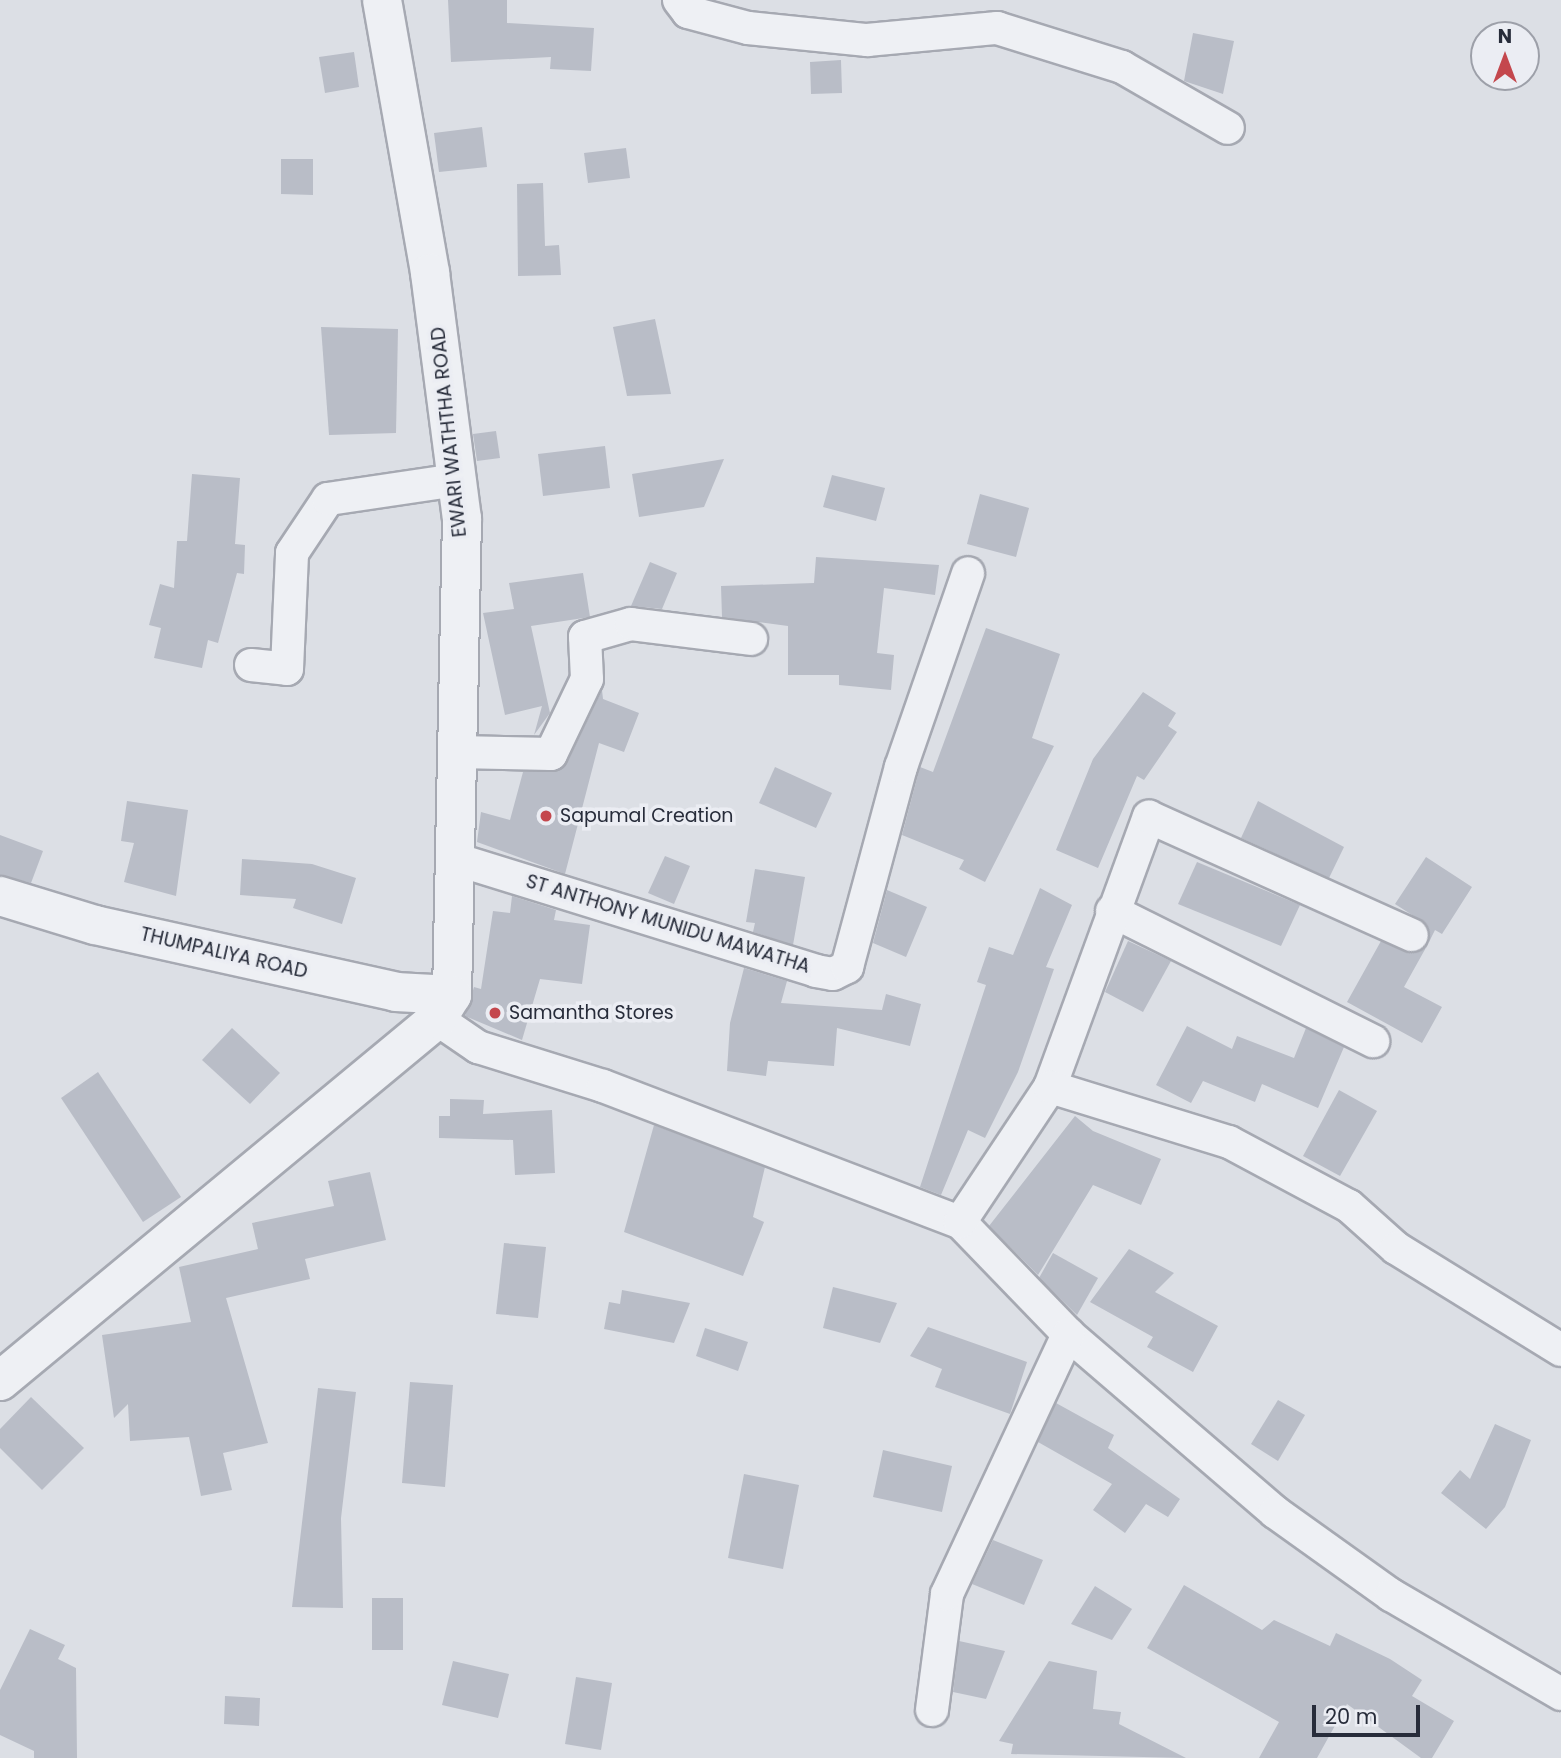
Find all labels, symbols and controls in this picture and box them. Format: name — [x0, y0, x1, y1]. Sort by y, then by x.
north arrow — [1470, 21, 1540, 91]
text: N — [1498, 23, 1512, 50]
street label: EWARI WATHTHA ROAD — [427, 326, 471, 538]
place label: Sapumal Creation — [560, 805, 733, 827]
marker: Sapumal Creation — [538, 808, 554, 824]
street label: ST ANTHONY MUNIDU MAWATHA — [523, 870, 813, 978]
street label: THUMPALIYA ROAD — [138, 923, 310, 983]
place label: Samantha Stores — [509, 1002, 674, 1024]
marker: Samantha Stores — [487, 1005, 503, 1021]
scale bar — [1316, 1692, 1424, 1736]
text: 20 m — [1325, 1702, 1378, 1731]

